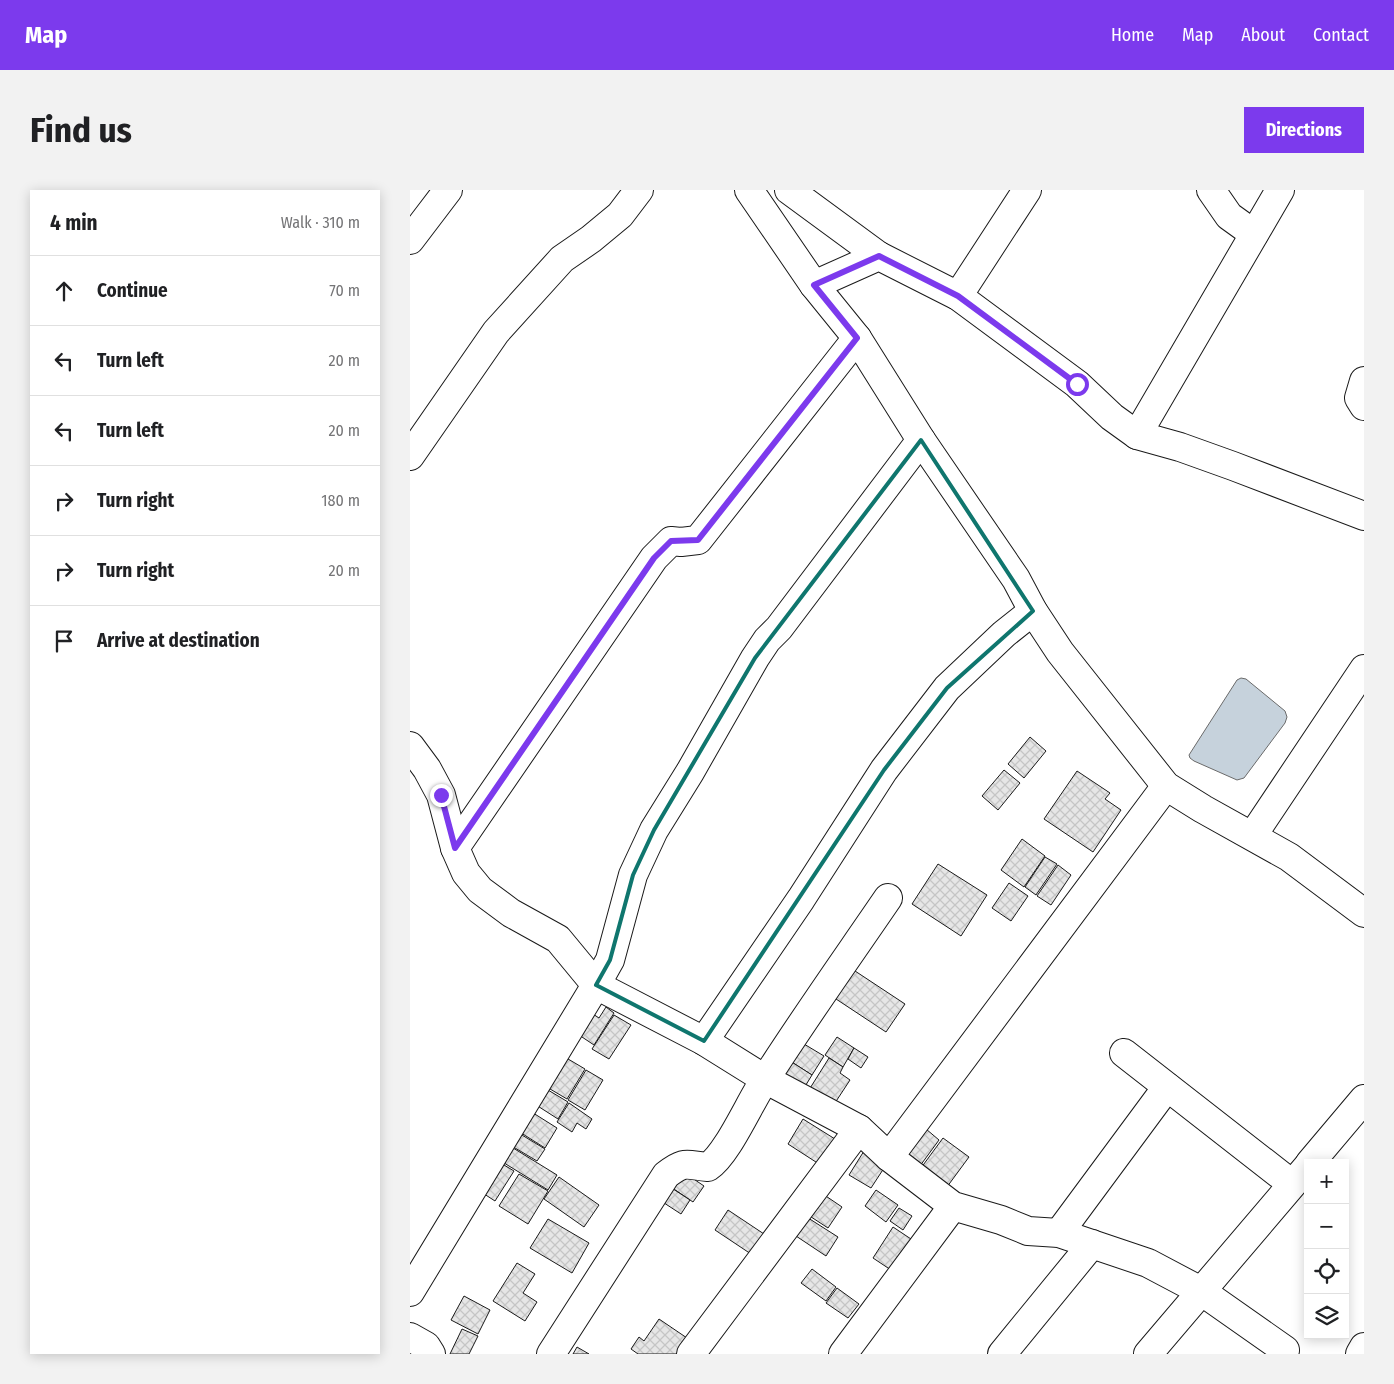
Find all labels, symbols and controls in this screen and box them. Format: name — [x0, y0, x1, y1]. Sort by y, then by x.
text: Map — [25, 21, 67, 49]
text: Home — [1111, 24, 1154, 46]
text: Map — [1182, 24, 1213, 46]
text: About — [1241, 24, 1285, 46]
text: Contact — [1313, 24, 1369, 46]
button: Directions — [1244, 107, 1364, 153]
text: Find us — [30, 109, 132, 151]
text: 4 min — [50, 210, 98, 236]
text: Walk · 310 m — [281, 213, 360, 232]
icon: ahead — [50, 277, 78, 305]
text: Continue — [97, 279, 168, 302]
text: 70 m — [329, 281, 360, 300]
icon: left — [50, 347, 78, 375]
text: Turn left — [97, 349, 164, 372]
text: 20 m — [329, 351, 360, 370]
route start — [1066, 373, 1089, 396]
icon: left — [50, 417, 78, 445]
text: Turn left — [97, 419, 164, 442]
text: 20 m — [329, 421, 360, 440]
icon: right — [50, 487, 78, 515]
text: Turn right — [97, 489, 174, 512]
text: 180 m — [321, 491, 360, 510]
icon: right — [50, 557, 78, 585]
text: Turn right — [97, 559, 174, 582]
text: 20 m — [329, 561, 360, 580]
icon: arrive — [50, 627, 78, 655]
text: Arrive at destination — [97, 629, 260, 652]
route end — [430, 784, 453, 807]
map controls — [1304, 1159, 1349, 1339]
button: + — [1304, 1159, 1349, 1204]
button: − — [1304, 1204, 1349, 1249]
button: locate — [1304, 1249, 1349, 1294]
button: layers — [1304, 1294, 1349, 1339]

